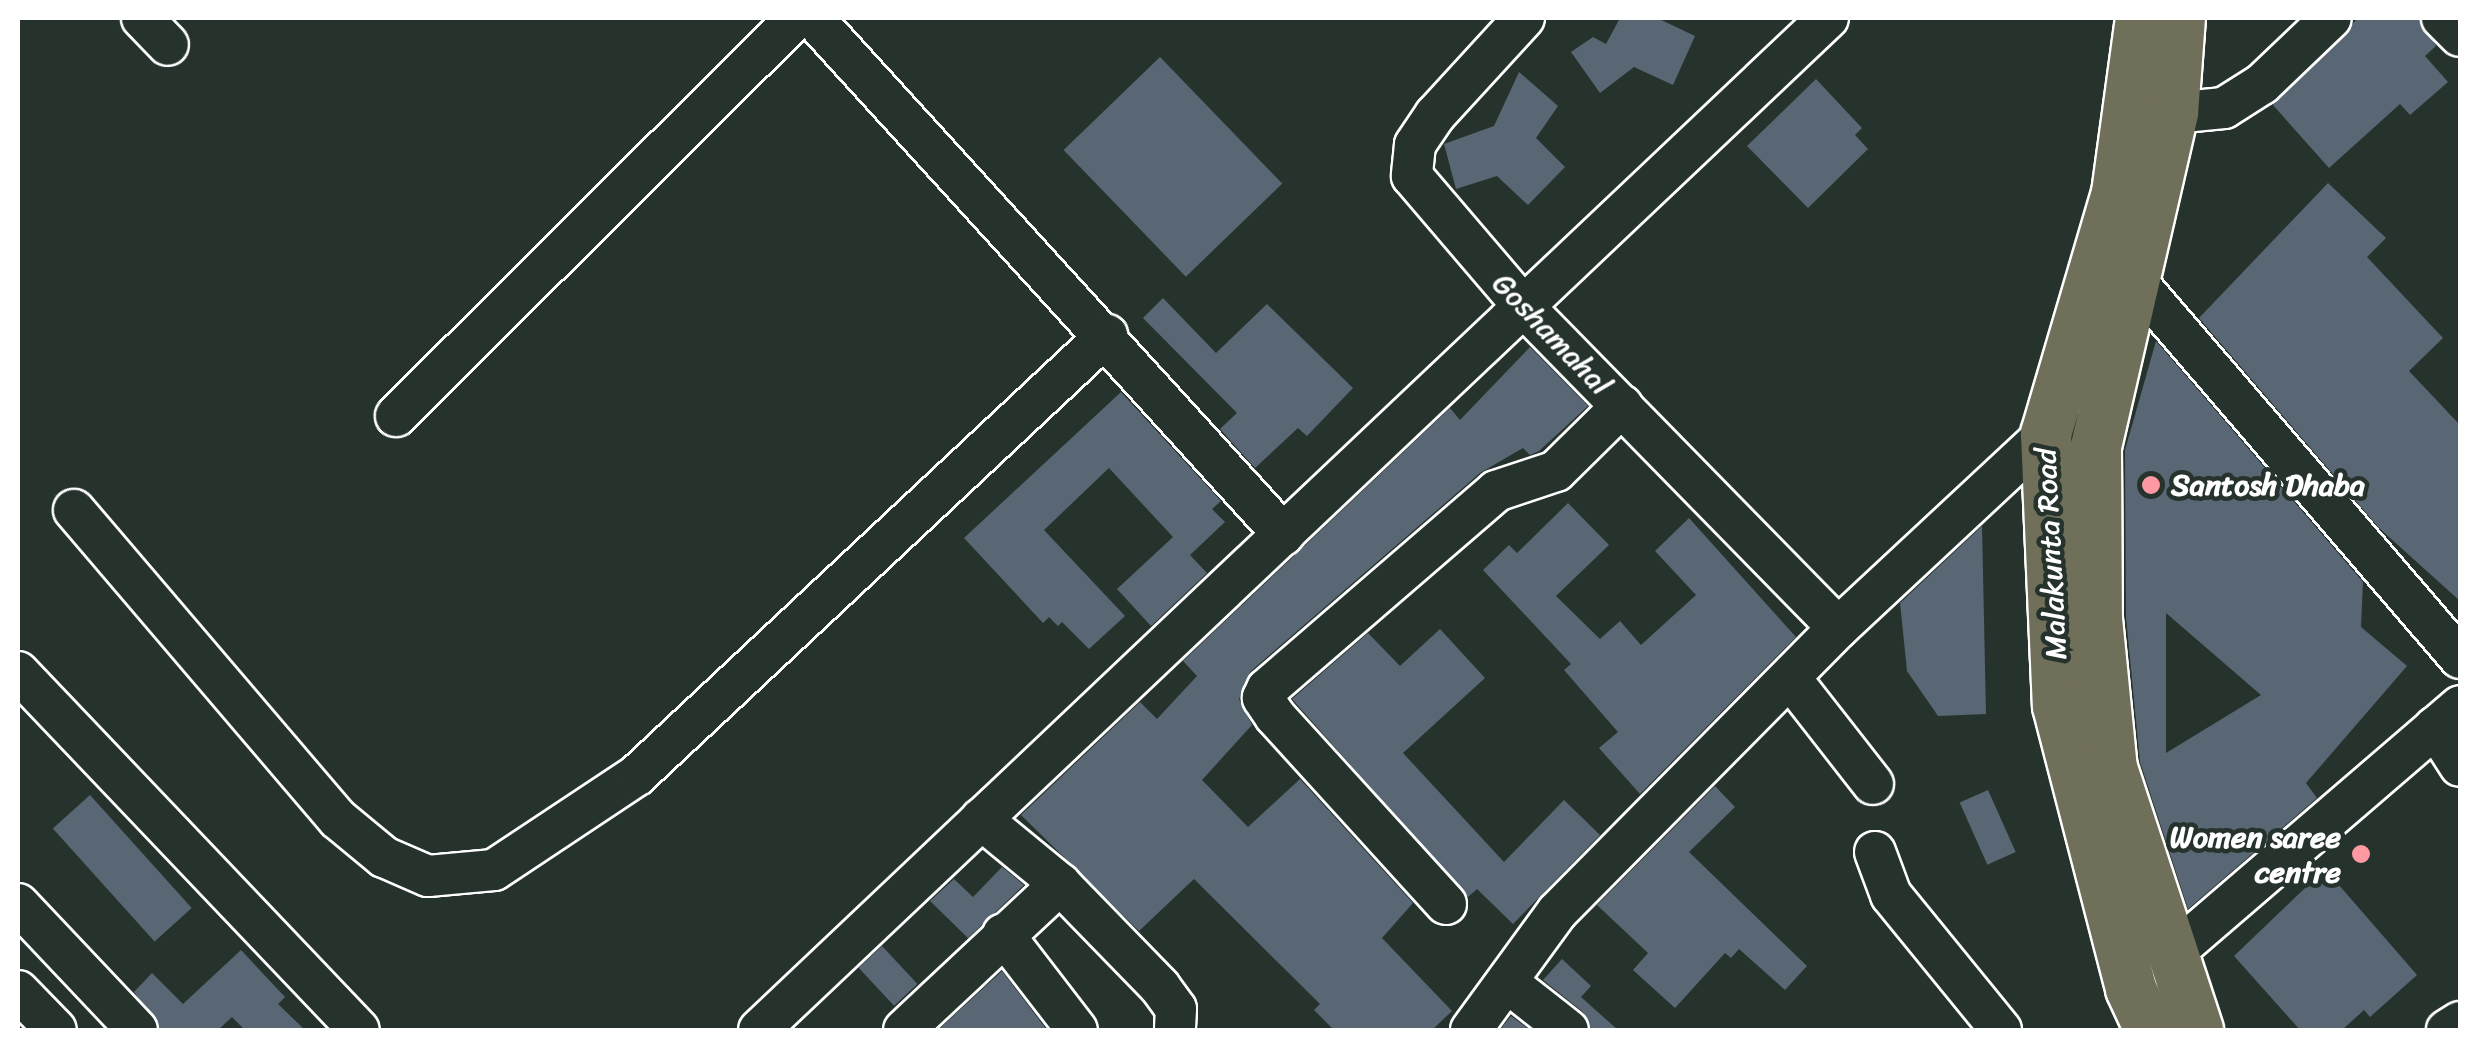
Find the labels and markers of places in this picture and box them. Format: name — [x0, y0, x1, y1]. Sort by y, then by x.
place label: Santosh Dhaba — [2171, 467, 2365, 503]
marker: Santosh Dhaba — [2140, 474, 2162, 496]
place label: Women saree centre — [2169, 819, 2341, 890]
marker: Women saree centre — [2350, 843, 2372, 865]

